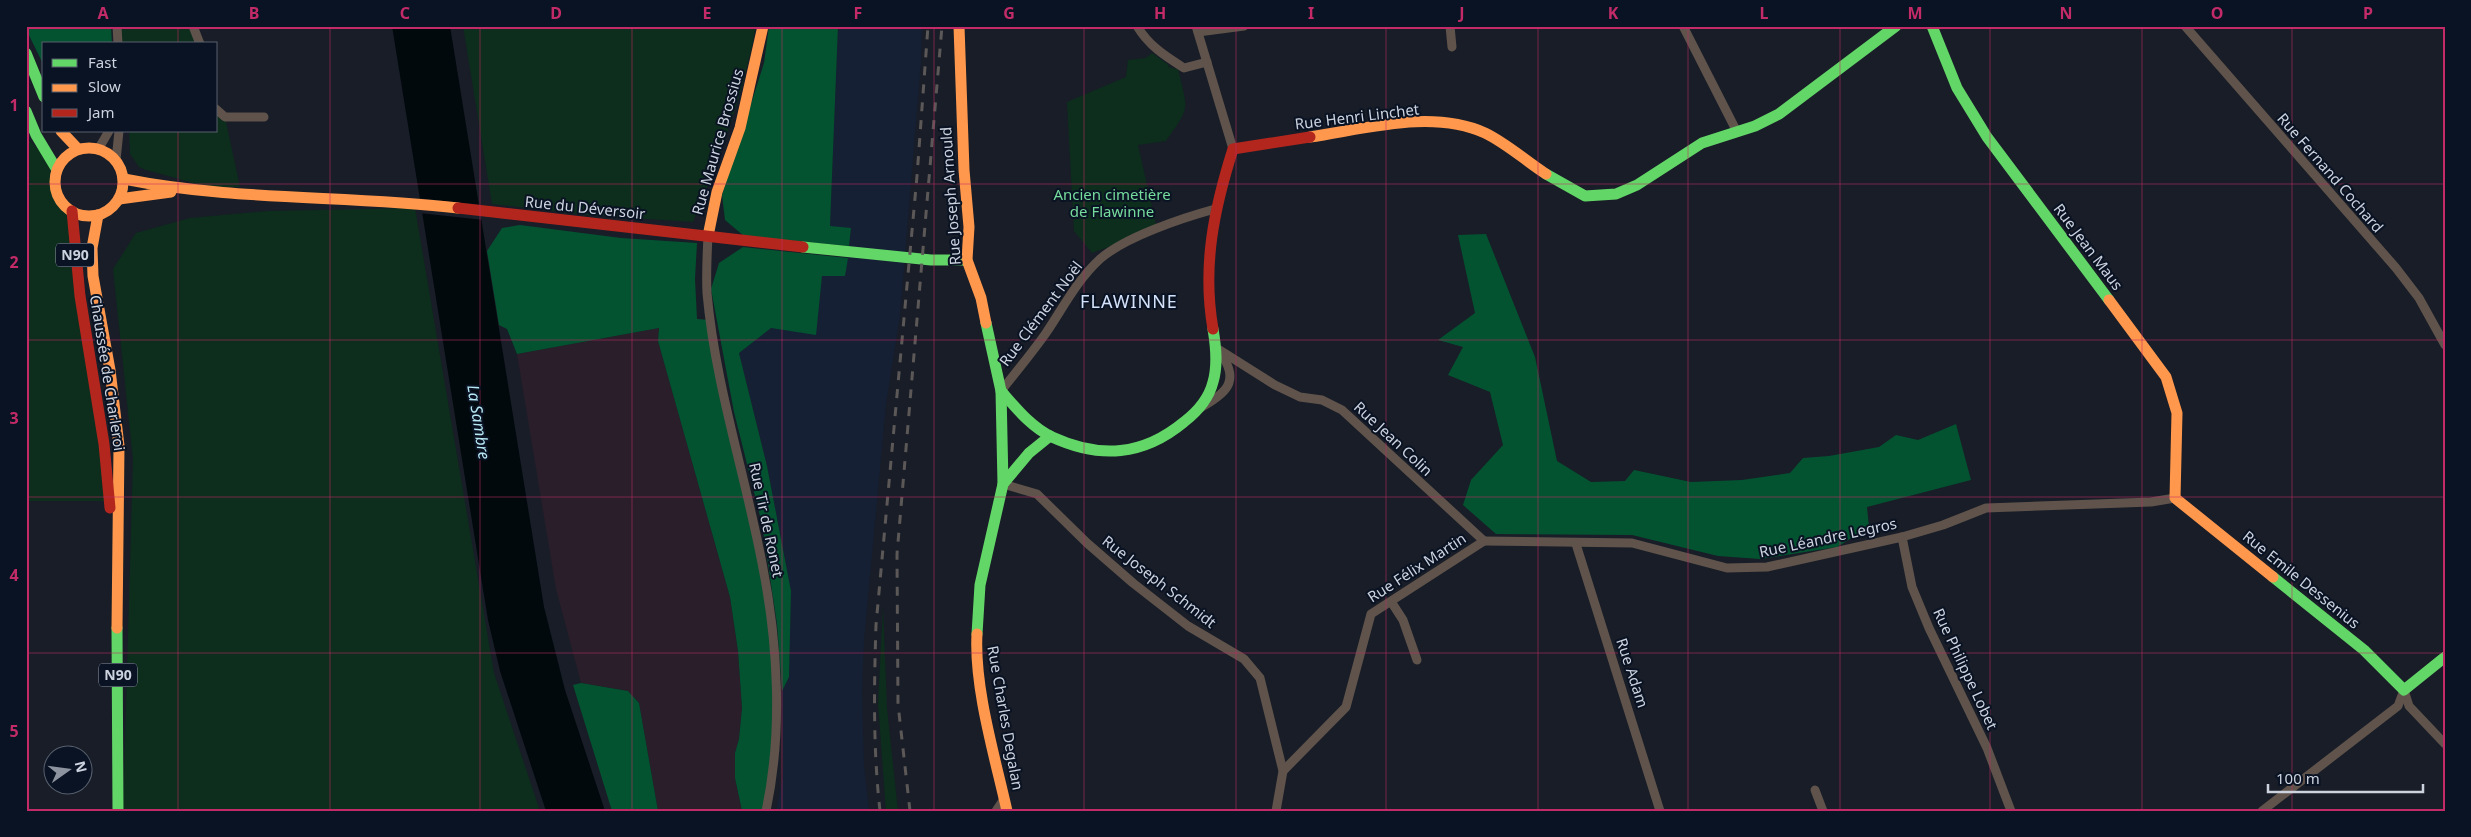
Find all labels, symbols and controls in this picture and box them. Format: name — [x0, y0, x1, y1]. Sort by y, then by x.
text: A — [97, 2, 109, 24]
text: B — [249, 2, 259, 24]
text: C — [400, 2, 410, 24]
text: D — [550, 2, 562, 24]
text: E — [703, 2, 712, 24]
text: F — [854, 2, 862, 24]
text: G — [1003, 2, 1015, 24]
text: H — [1154, 2, 1166, 24]
text: I — [1308, 2, 1314, 24]
text: J — [1457, 2, 1465, 24]
text: K — [1608, 2, 1619, 24]
text: L — [1760, 2, 1769, 24]
text: M — [1907, 2, 1923, 24]
text: N — [2059, 2, 2073, 24]
text: O — [2211, 2, 2223, 24]
text: P — [2363, 2, 2373, 24]
legend — [42, 42, 218, 132]
text: Fast — [88, 52, 117, 72]
street label: Rue Maurice Brossius — [687, 66, 748, 217]
text: Slow — [88, 76, 121, 96]
text: 1 — [9, 94, 19, 116]
street label: Rue Henri Linchet — [1294, 98, 1421, 134]
text: Jam — [86, 102, 115, 122]
street label: Rue Fernand Cochard — [2273, 108, 2388, 236]
street label: Rue Joseph Arnould — [935, 126, 965, 266]
park label: Ancien cimetière de Flawinne — [1053, 184, 1171, 221]
street label: Rue du Déversoir — [524, 191, 646, 223]
street label: Rue Jean Maus — [2050, 199, 2128, 294]
road number: N90 — [56, 244, 94, 266]
text: 2 — [9, 251, 19, 273]
street label: Rue Clément Noël — [994, 257, 1086, 370]
district label: FLAWINNE — [1080, 289, 1178, 313]
street label: Chaussée de Charleroi — [86, 293, 130, 452]
water label: La Sambre — [462, 383, 496, 461]
street label: Rue Jean Colin — [1350, 397, 1437, 480]
text: 3 — [9, 407, 19, 429]
street label: Rue Tir de Ronet — [745, 461, 789, 579]
street label: Rue Léandre Legros — [1757, 513, 1898, 561]
street label: Rue Emile Dessenius — [2239, 526, 2364, 633]
street label: Rue Félix Martin — [1363, 528, 1470, 606]
street label: Rue Joseph Schmidt — [1099, 530, 1221, 632]
text: 4 — [9, 564, 19, 586]
street label: Rue Philippe Lobet — [1929, 605, 2003, 733]
street label: Rue Adam — [1612, 635, 1654, 710]
street label: Rue Charles Degalan — [983, 644, 1029, 792]
road number: N90 — [99, 664, 137, 686]
text: 5 — [9, 720, 19, 742]
north arrow — [42, 744, 92, 794]
text: N — [71, 759, 92, 775]
scale bar — [2268, 762, 2424, 794]
text: 100 m — [2276, 768, 2320, 788]

